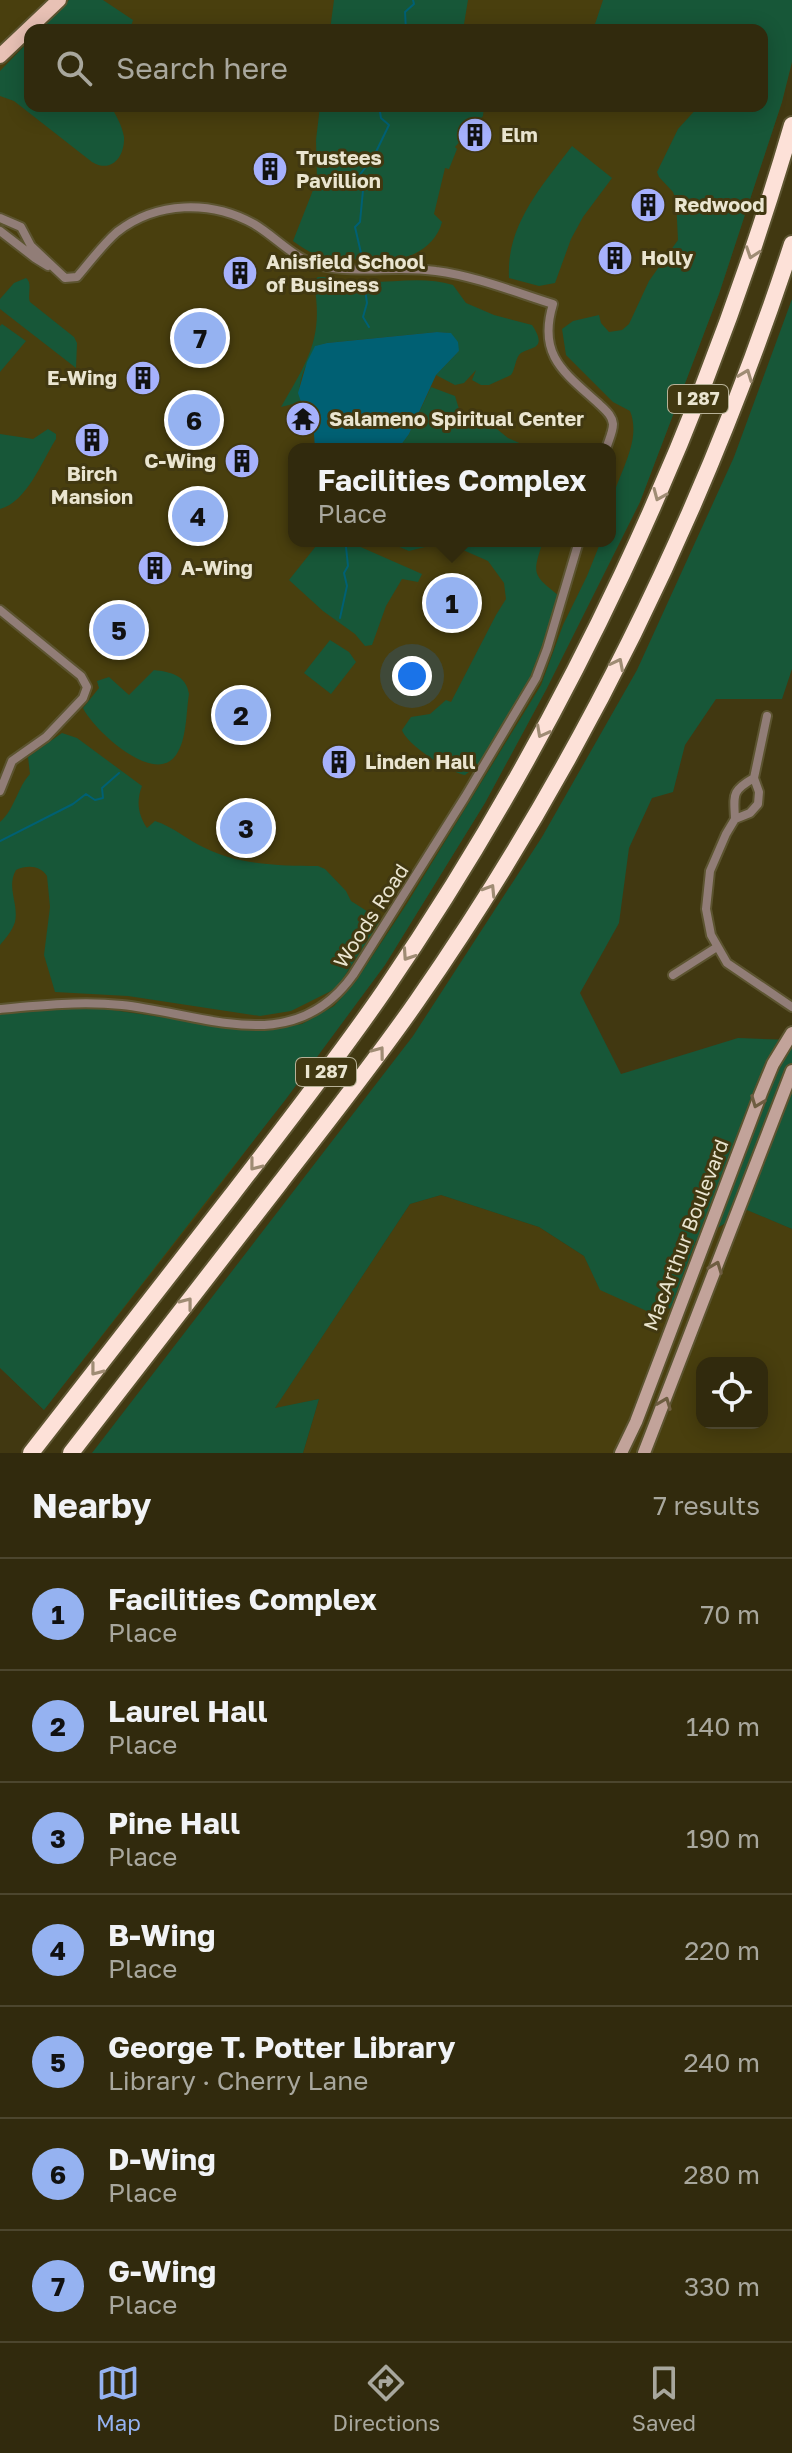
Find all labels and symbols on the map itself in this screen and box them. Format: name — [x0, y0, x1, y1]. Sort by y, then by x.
building icon: Elm — [456, 116, 494, 154]
place label: Elm — [501, 122, 538, 146]
place label: Trustees Pavillion — [296, 145, 382, 192]
building icon: Trustees Pavillion — [251, 150, 289, 188]
building icon: Redwood — [629, 186, 667, 224]
place label: Redwood — [674, 192, 765, 216]
building icon: Holly — [596, 239, 634, 277]
place label: Holly — [641, 245, 693, 269]
one-way arrow — [746, 245, 762, 259]
place label: Anisfield School of Business — [266, 249, 425, 296]
building icon: Anisfield School of Business — [221, 254, 259, 292]
pin: 7 — [174, 308, 226, 368]
building icon: E-Wing — [124, 359, 162, 397]
place label: E-Wing — [47, 365, 117, 389]
one-way arrow — [736, 369, 753, 383]
road number: I 287 — [668, 385, 728, 413]
pin: 6 — [168, 390, 220, 450]
temple icon: Salameno Spiritual Center — [284, 400, 322, 438]
place label: Salameno Spiritual Center — [329, 406, 584, 430]
building icon: Birch Mansion — [73, 421, 111, 459]
building icon: C-Wing — [223, 442, 261, 480]
place label: C-Wing — [144, 448, 216, 472]
place label: Birch Mansion — [51, 461, 133, 508]
pin: 4 — [172, 486, 224, 546]
one-way arrow — [652, 487, 668, 502]
building icon: A-Wing — [136, 549, 174, 587]
place label: A-Wing — [181, 555, 253, 579]
pin: 1 — [426, 573, 478, 633]
pin: 5 — [93, 600, 145, 660]
your location — [392, 656, 432, 696]
one-way arrow — [608, 658, 623, 673]
pin: 2 — [215, 685, 267, 745]
one-way arrow — [537, 724, 552, 739]
building icon: Linden Hall — [320, 743, 358, 781]
place label: Linden Hall — [365, 749, 476, 773]
pin: 3 — [220, 798, 272, 858]
street label: Woods Road — [328, 859, 413, 972]
one-way arrow — [480, 884, 496, 899]
one-way arrow — [403, 946, 418, 961]
one-way arrow — [370, 1046, 384, 1061]
road number: I 287 — [296, 1058, 356, 1086]
one-way arrow — [750, 1094, 767, 1108]
street label: MacArthur Boulevard — [638, 1136, 733, 1334]
one-way arrow — [250, 1156, 264, 1171]
one-way arrow — [706, 1261, 723, 1275]
one-way arrow — [177, 1298, 192, 1312]
one-way arrow — [91, 1361, 105, 1376]
one-way arrow — [655, 1396, 672, 1410]

